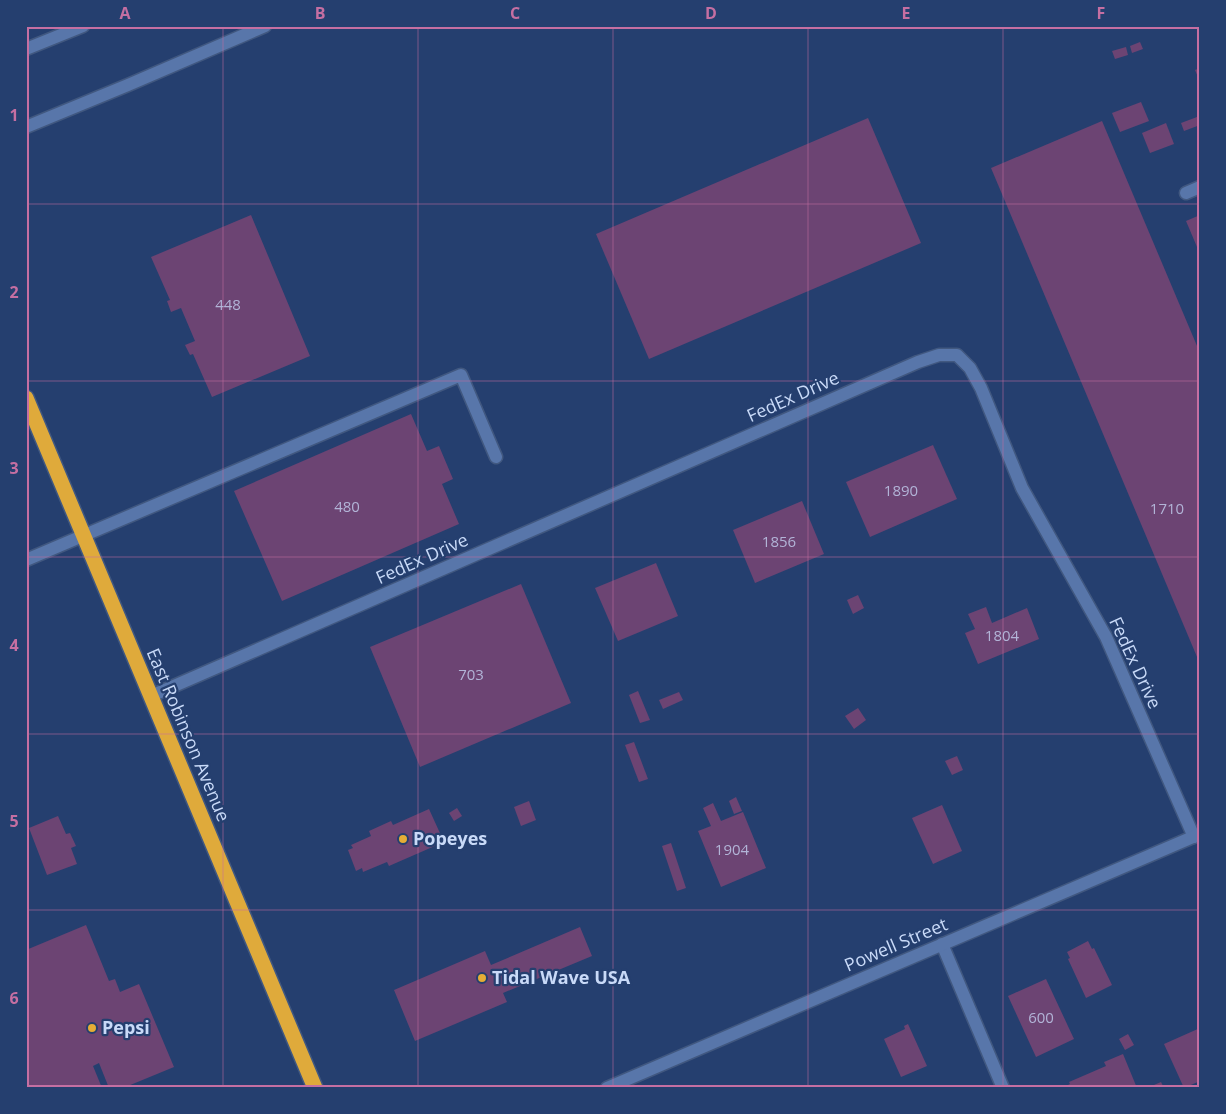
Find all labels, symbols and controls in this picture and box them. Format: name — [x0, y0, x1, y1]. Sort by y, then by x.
text: A — [119, 2, 131, 24]
text: B — [315, 2, 325, 24]
text: C — [510, 2, 520, 24]
text: D — [705, 2, 717, 24]
text: E — [902, 2, 911, 24]
text: F — [1097, 2, 1105, 24]
text: 1 — [9, 104, 19, 126]
text: 2 — [9, 281, 19, 303]
house number: 448 — [215, 294, 241, 314]
street label: FedEx Drive — [743, 365, 843, 427]
text: 3 — [9, 457, 19, 479]
house number: 1890 — [884, 480, 918, 500]
house number: 480 — [334, 496, 360, 516]
house number: 1710 — [1150, 498, 1184, 518]
street label: FedEx Drive — [372, 527, 472, 589]
house number: 1856 — [762, 531, 796, 551]
street label: FedEx Drive — [1104, 613, 1168, 712]
house number: 1804 — [985, 625, 1020, 645]
text: 4 — [9, 634, 19, 656]
street label: East Robinson Avenue — [142, 644, 236, 825]
house number: 703 — [458, 664, 484, 684]
text: 5 — [9, 810, 19, 832]
place label: Popeyes — [413, 826, 487, 850]
marker: Popeyes — [397, 833, 409, 845]
house number: 1904 — [715, 839, 750, 859]
street label: Powell Street — [840, 912, 951, 977]
place label: Tidal Wave USA — [492, 965, 631, 989]
marker: Tidal Wave USA — [476, 972, 488, 984]
text: 6 — [9, 987, 19, 1009]
house number: 600 — [1028, 1007, 1054, 1027]
place label: Pepsi — [102, 1015, 150, 1039]
marker: Pepsi — [86, 1022, 98, 1034]

